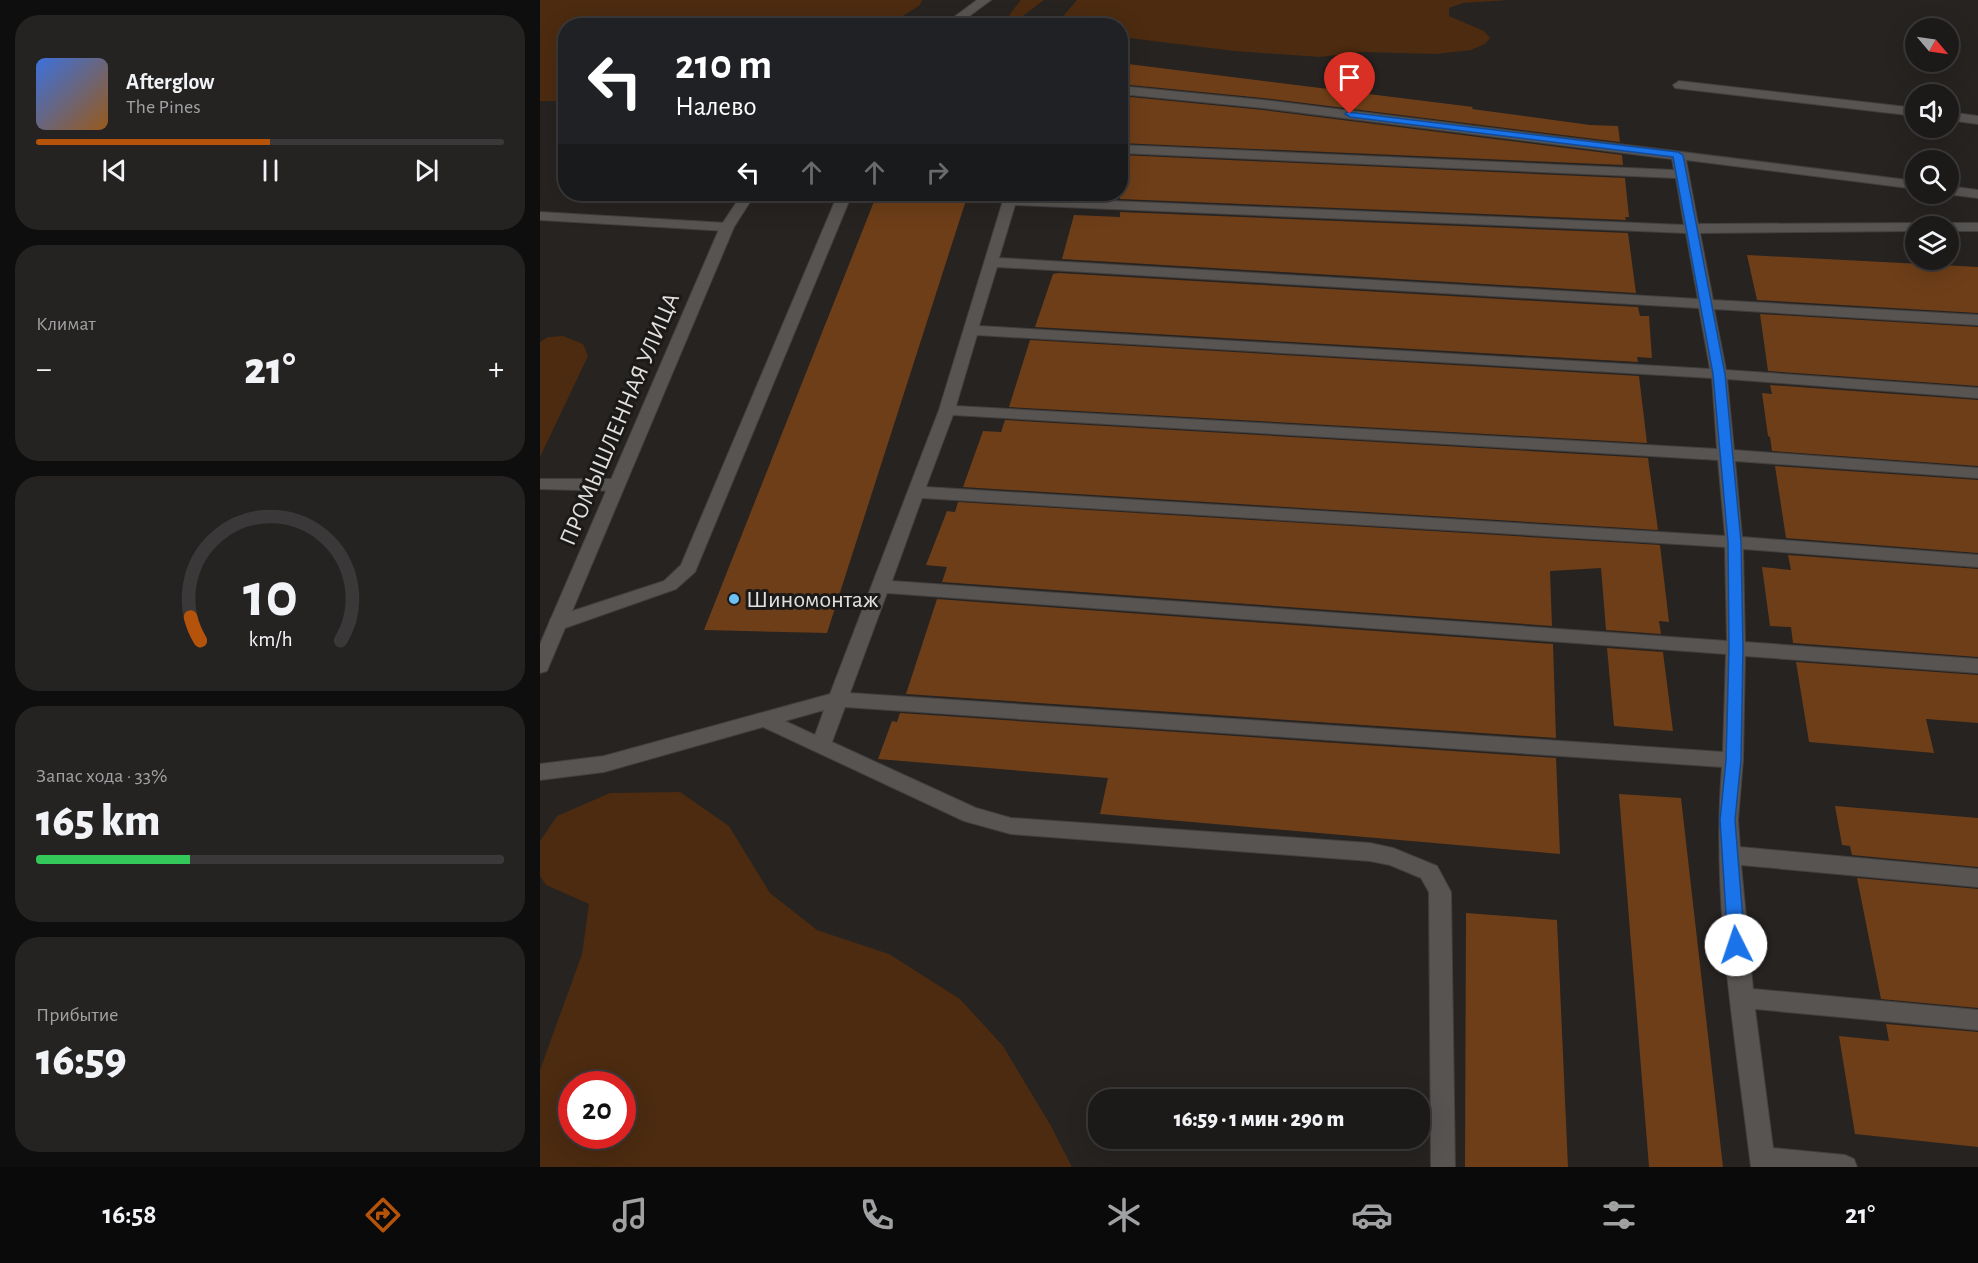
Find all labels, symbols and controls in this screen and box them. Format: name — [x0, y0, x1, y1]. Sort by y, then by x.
north arrow — [1905, 18, 1959, 72]
map controls — [1905, 18, 1959, 270]
icon: left — [576, 42, 654, 120]
text: 210 m — [675, 44, 772, 86]
pin — [1324, 52, 1375, 114]
icon: arrive — [1333, 61, 1366, 94]
text: Afterglow — [126, 71, 214, 93]
button: sound — [1905, 84, 1959, 138]
text: Налево — [675, 93, 757, 120]
text: The Pines — [126, 97, 201, 117]
button: search — [1905, 150, 1959, 204]
icon: previous — [98, 154, 131, 187]
icon: pause — [254, 154, 287, 187]
icon: next — [410, 154, 443, 187]
icon: left — [732, 156, 765, 189]
icon: ahead — [795, 156, 828, 189]
icon: ahead — [858, 156, 891, 189]
icon: right — [921, 156, 954, 189]
button: layers — [1905, 216, 1959, 270]
street label: ПРОМЫШЛЕННАЯ УЛИЦА — [556, 290, 684, 549]
text: Климат — [36, 314, 96, 334]
text: 21° — [244, 347, 296, 392]
text: − — [36, 353, 52, 386]
text: + — [488, 353, 504, 386]
text: 10 — [243, 565, 297, 627]
place label: Шиномонтаж — [746, 588, 879, 612]
marker: Шиномонтаж — [727, 592, 741, 606]
text: km/h — [248, 629, 292, 650]
text: Запас хода · 33% — [36, 766, 168, 786]
text: 165 km — [36, 799, 160, 844]
position arrow — [1704, 913, 1768, 977]
text: Прибытие — [36, 1005, 118, 1025]
text: 16:59 — [36, 1038, 127, 1083]
speed limit sign: 20 — [558, 1071, 636, 1149]
text: 16:59 · 1 мин · 290 m — [1174, 1108, 1344, 1130]
icon: directions — [362, 1194, 404, 1236]
icon: music — [609, 1194, 651, 1236]
icon: phone — [856, 1194, 898, 1236]
icon: climate — [1103, 1194, 1145, 1236]
icon: car — [1351, 1194, 1393, 1236]
icon: filters — [1598, 1194, 1640, 1236]
text: 16:58 — [103, 1201, 157, 1228]
text: 21° — [1845, 1201, 1875, 1228]

